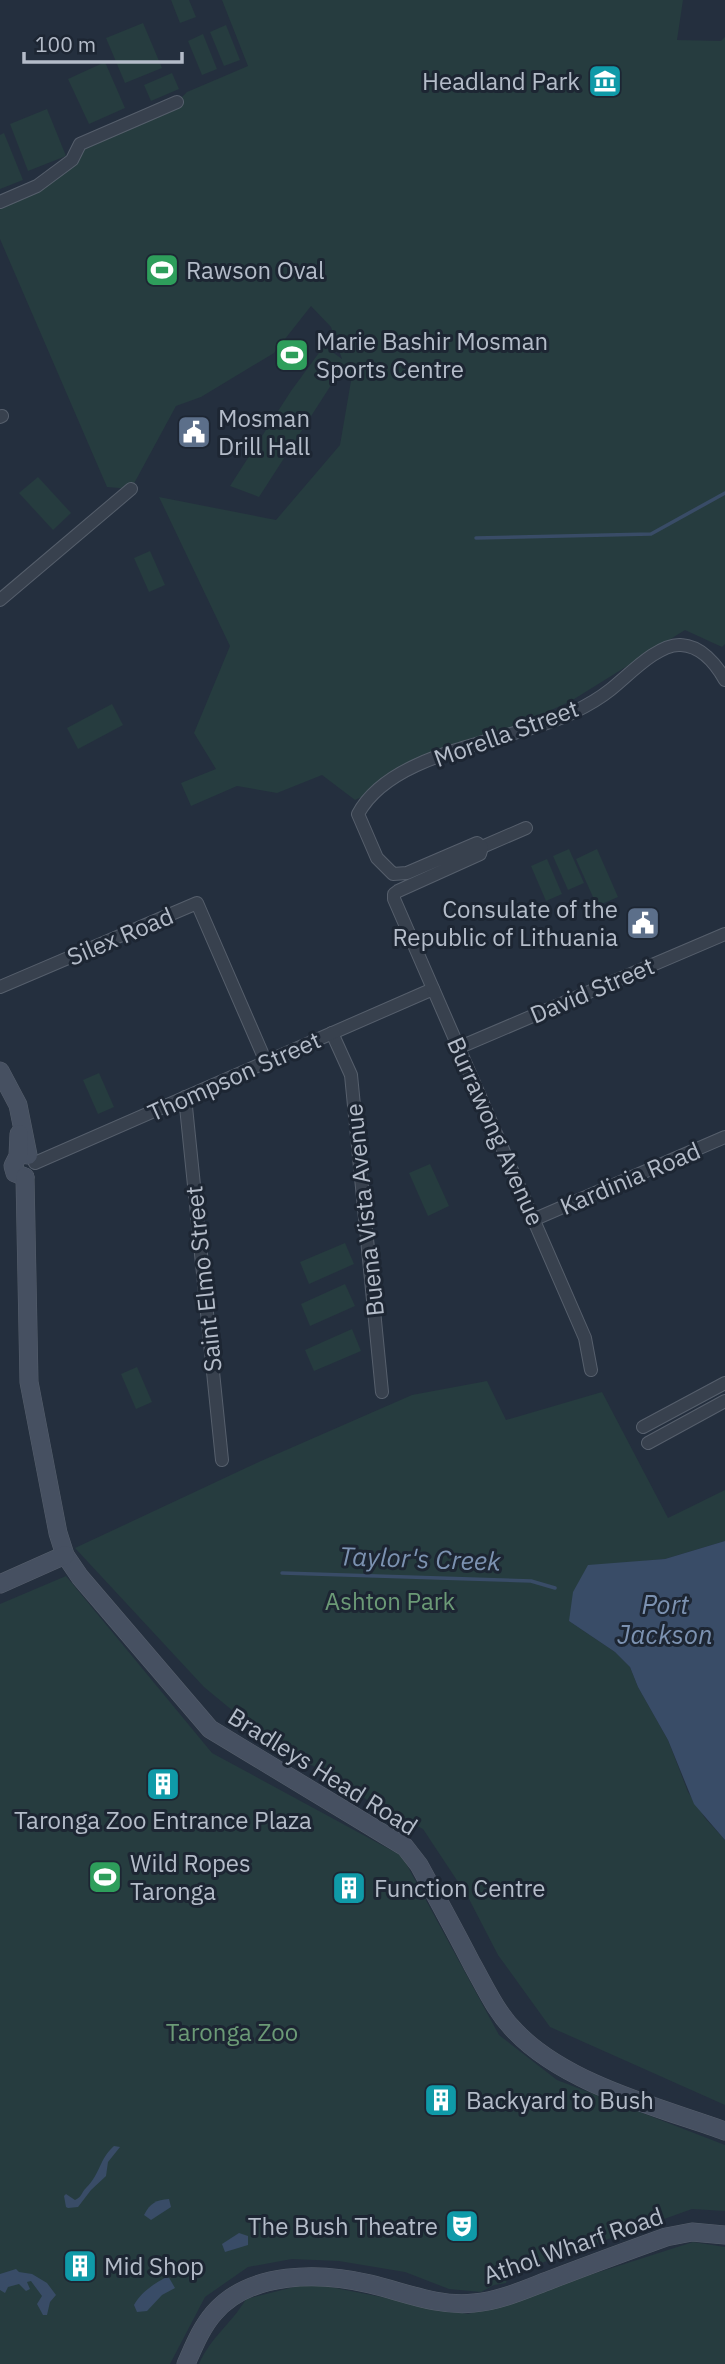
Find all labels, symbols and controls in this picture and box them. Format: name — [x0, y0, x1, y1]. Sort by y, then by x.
scale bar — [24, 21, 182, 65]
text: 100 m — [35, 30, 96, 58]
museum icon: Headland Park — [586, 62, 624, 100]
place label: Headland Park — [422, 65, 580, 97]
sports icon: Rawson Oval — [143, 251, 181, 289]
place label: Rawson Oval — [186, 254, 325, 286]
place label: Marie Bashir Mosman Sports Centre — [316, 325, 548, 385]
sports icon: Marie Bashir Mosman Sports Centre — [273, 336, 311, 374]
place label: Mosman Drill Hall — [218, 402, 310, 462]
public building icon: Mosman Drill Hall — [175, 413, 213, 451]
street label: Morella Street — [429, 692, 583, 774]
place label: Consulate of the Republic of Lithuania — [392, 893, 618, 953]
street label: Silex Road — [62, 899, 178, 973]
public building icon: Consulate of the Republic of Lithuania — [624, 904, 662, 942]
street label: David Street — [525, 949, 659, 1031]
street label: Thompson Street — [143, 1024, 325, 1128]
street label: Burrawong Avenue — [440, 1032, 552, 1230]
street label: Buena Vista Avenue — [337, 1102, 391, 1318]
street label: Kardinia Road — [555, 1134, 705, 1222]
street label: Saint Elmo Street — [177, 1184, 229, 1374]
water label: Taylor's Creek — [339, 1538, 502, 1578]
park label: Ashton Park — [325, 1585, 456, 1617]
water label: Port Jackson — [617, 1587, 713, 1651]
street label: Bradleys Head Road — [222, 1700, 424, 1842]
building icon: Taronga Zoo Entrance Plaza — [144, 1765, 182, 1803]
place label: Taronga Zoo Entrance Plaza — [14, 1804, 312, 1836]
place label: Wild Ropes Taronga — [130, 1847, 251, 1907]
sports icon: Wild Ropes Taronga — [86, 1858, 124, 1896]
building icon: Function Centre — [330, 1869, 368, 1907]
place label: Function Centre — [374, 1872, 545, 1904]
park label: Taronga Zoo — [166, 2016, 298, 2048]
building icon: Backyard to Bush — [422, 2081, 460, 2119]
place label: Backyard to Bush — [466, 2084, 654, 2116]
street label: Athol Wharf Road — [479, 2199, 667, 2291]
theatre icon: The Bush Theatre — [443, 2207, 481, 2245]
place label: The Bush Theatre — [248, 2210, 438, 2242]
building icon: Mid Shop — [61, 2247, 99, 2285]
place label: Mid Shop — [104, 2250, 204, 2282]

